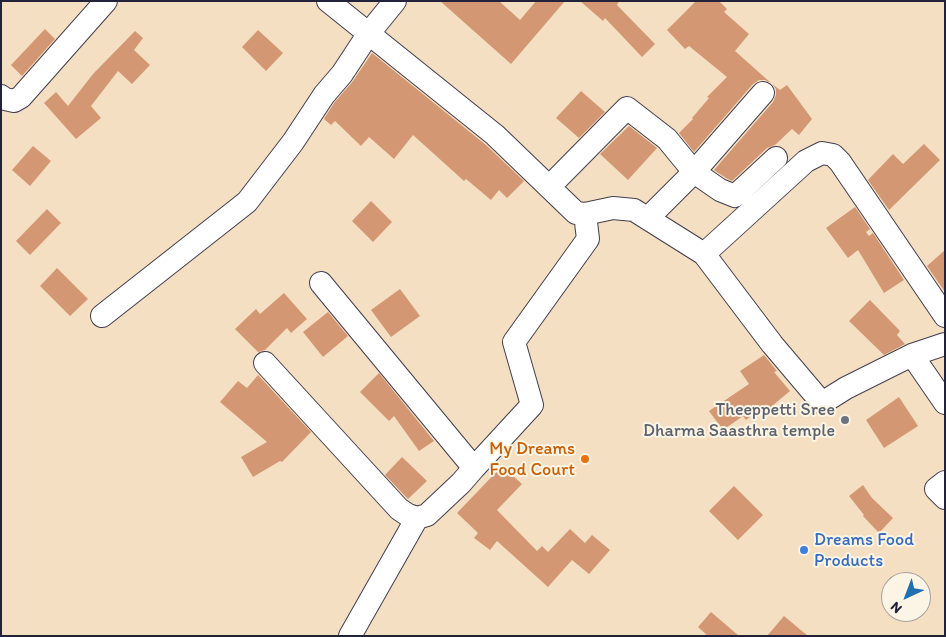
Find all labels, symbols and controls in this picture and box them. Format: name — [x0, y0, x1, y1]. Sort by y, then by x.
place label: Theeppetti Sree Dharma Saasthra temple — [643, 399, 835, 442]
marker: Theeppetti Sree Dharma Saasthra temple — [839, 414, 851, 426]
place label: My Dreams Food Court — [489, 438, 575, 480]
marker: My Dreams Food Court — [579, 453, 591, 465]
place label: Dreams Food Products — [814, 529, 914, 572]
marker: Dreams Food Products — [798, 544, 810, 556]
north arrow — [881, 572, 931, 622]
text: N — [887, 598, 905, 617]

